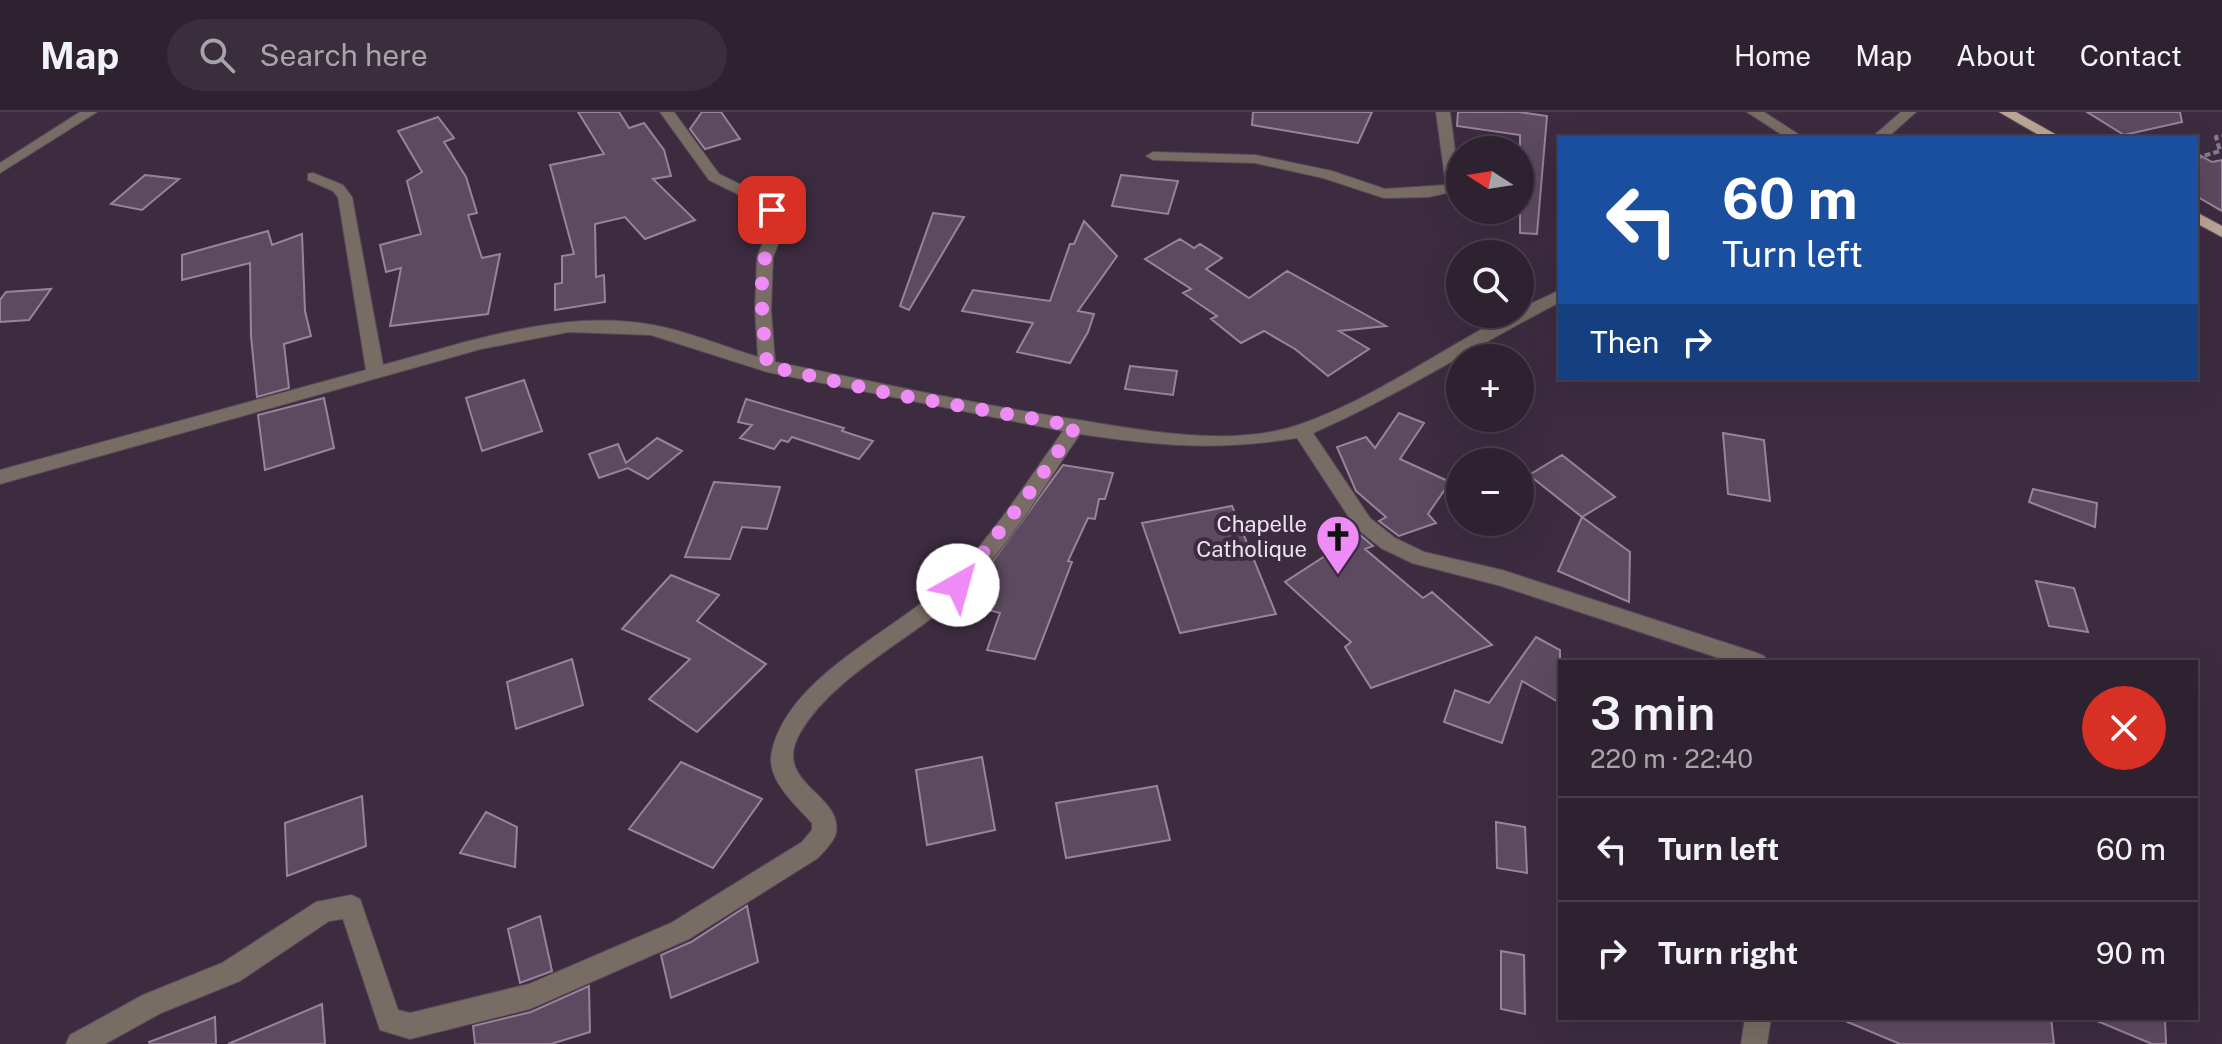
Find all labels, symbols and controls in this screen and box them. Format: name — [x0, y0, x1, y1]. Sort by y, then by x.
search box — [167, 19, 727, 91]
text: Map — [40, 33, 119, 78]
icon: search — [195, 33, 239, 77]
text: Search here — [259, 37, 428, 73]
text: Home — [1734, 39, 1811, 72]
text: Map — [1855, 39, 1912, 72]
text: About — [1956, 39, 2036, 72]
text: Contact — [2080, 39, 2182, 72]
north arrow — [1446, 136, 1534, 224]
map controls — [1446, 136, 1534, 536]
text: 60 m — [1722, 166, 1858, 232]
icon: left — [1590, 168, 1694, 272]
pin — [738, 176, 806, 244]
icon: arrive — [750, 188, 794, 232]
text: Turn left — [1722, 233, 1863, 275]
button: search — [1446, 240, 1534, 328]
icon: right — [1675, 320, 1719, 364]
text: Then — [1590, 324, 1659, 360]
button: + — [1446, 344, 1534, 432]
button: − — [1446, 448, 1534, 536]
place label: Chapelle Catholique — [1196, 511, 1307, 562]
church icon: Chapelle Catholique — [1314, 513, 1362, 576]
position arrow — [916, 543, 1000, 627]
text: 3 min — [1590, 684, 1715, 741]
button: close — [2082, 686, 2166, 770]
text: 220 m · 22:40 — [1590, 743, 1753, 774]
icon: left — [1590, 827, 1634, 871]
text: Turn left — [1658, 831, 1779, 867]
text: 60 m — [2096, 831, 2166, 867]
icon: right — [1590, 931, 1634, 975]
text: Turn right — [1658, 935, 1798, 971]
text: 90 m — [2096, 935, 2166, 971]

